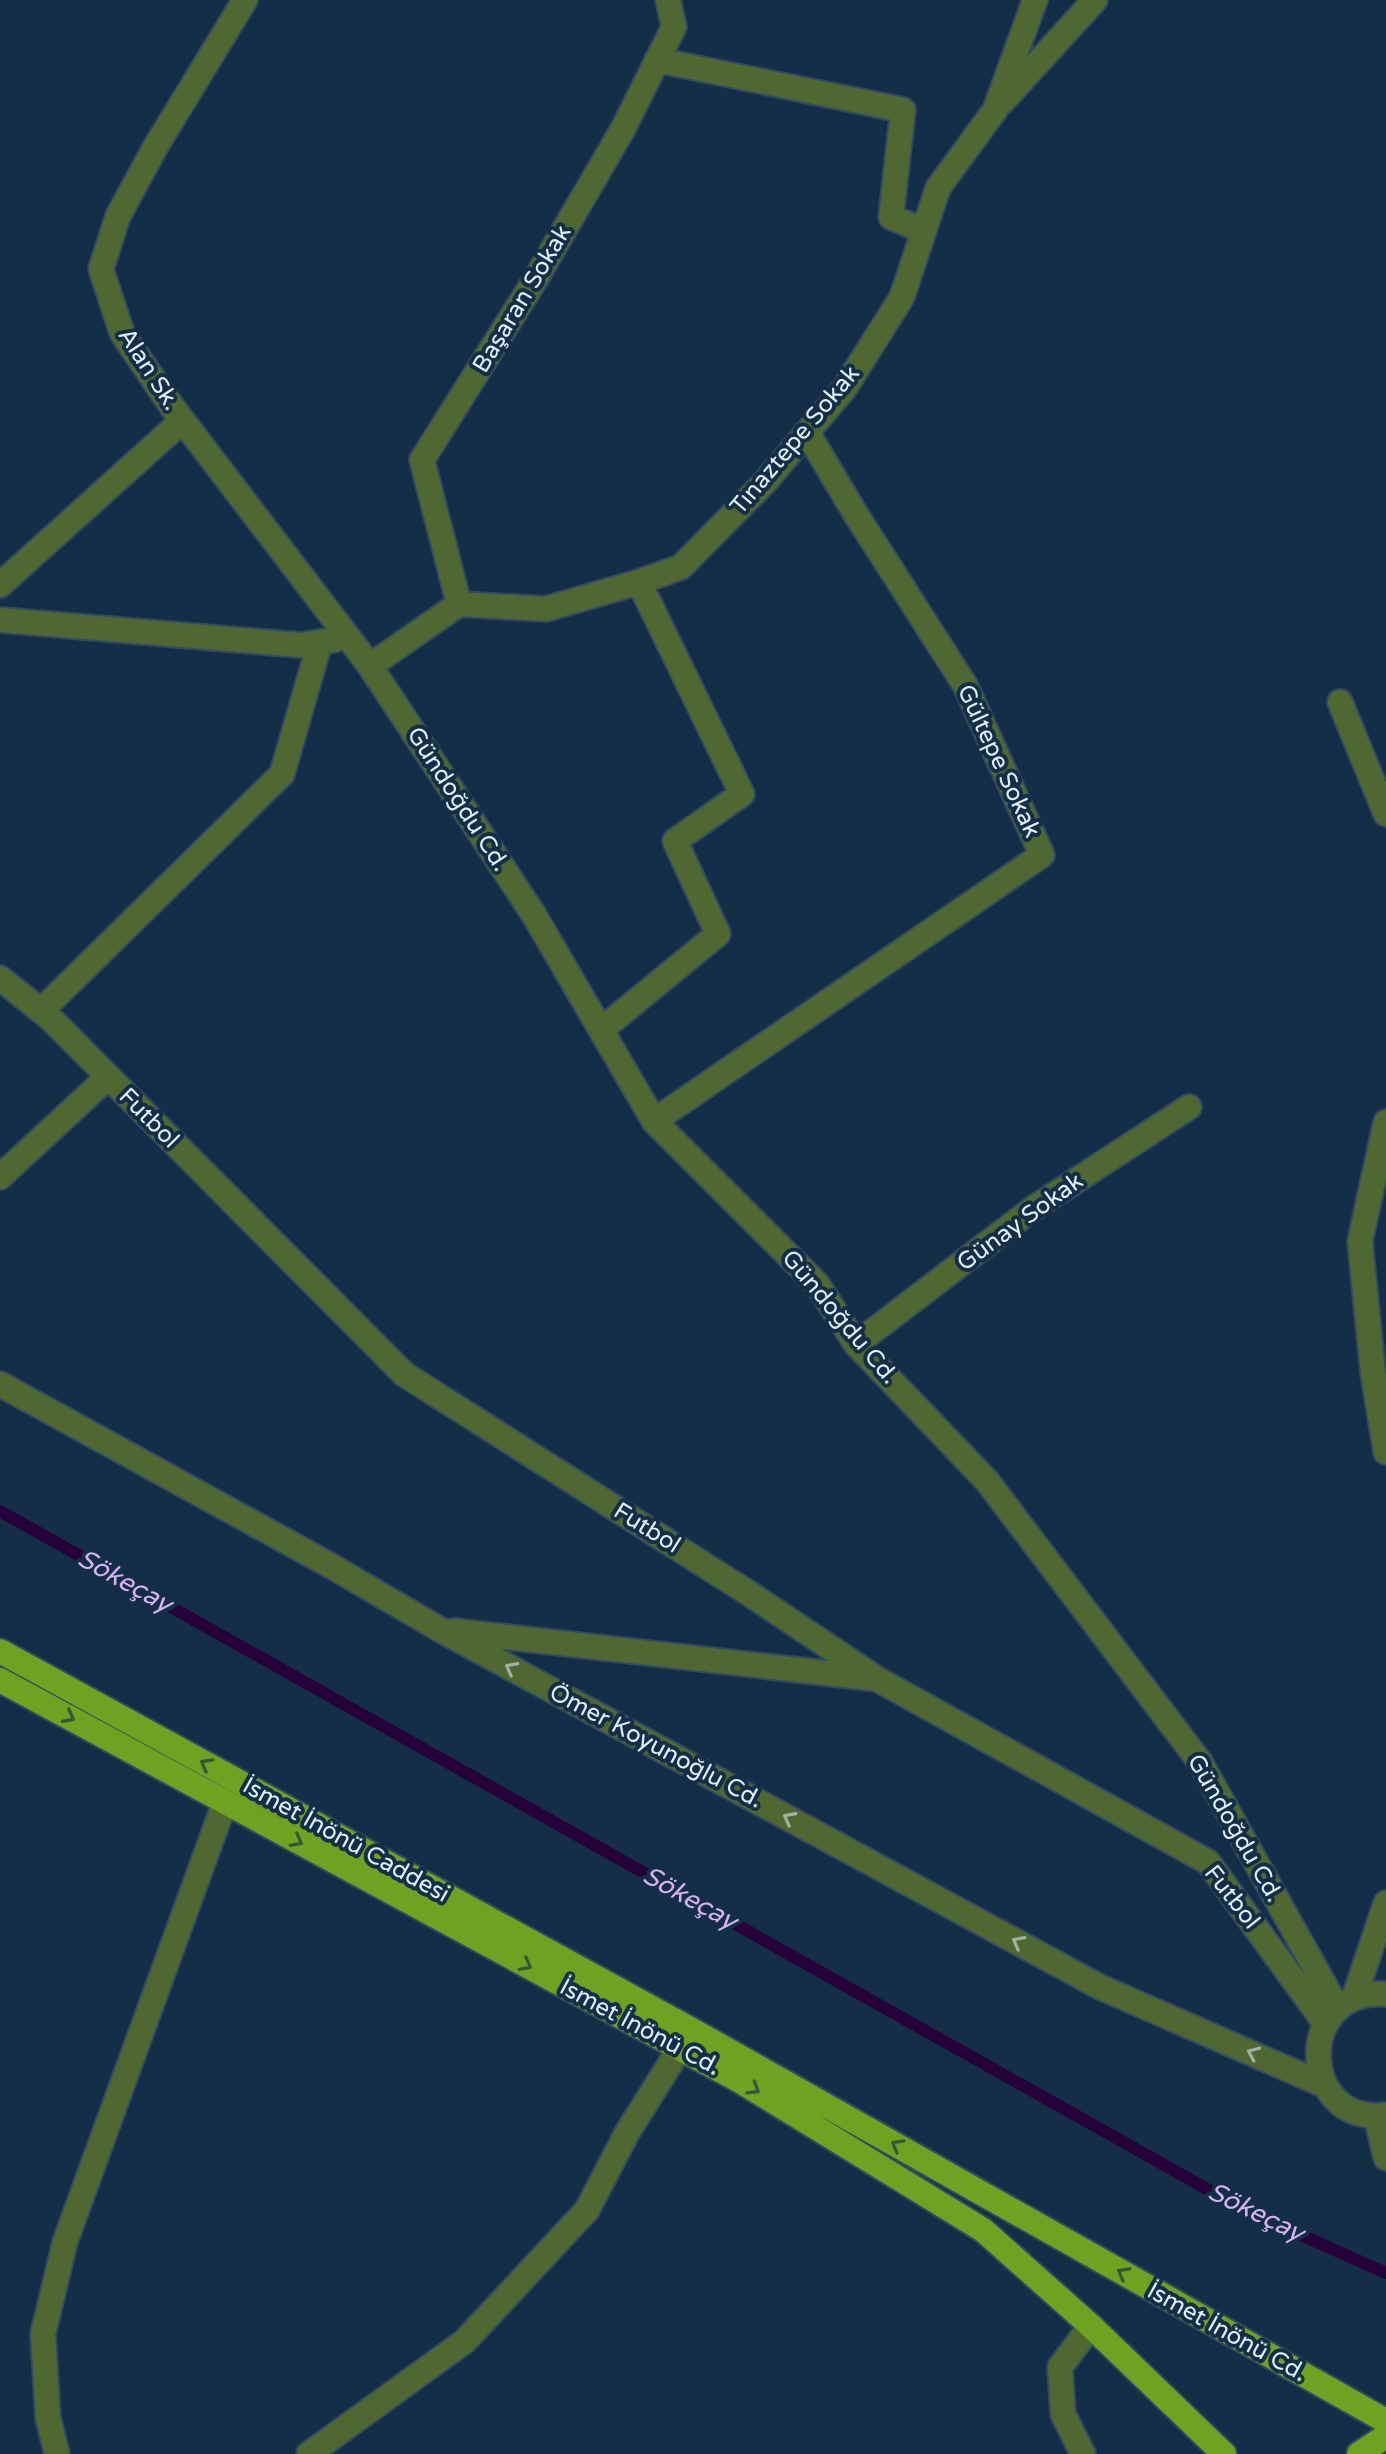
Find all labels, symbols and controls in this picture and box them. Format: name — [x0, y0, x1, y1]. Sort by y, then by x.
street label: Başaran Sokak — [466, 220, 578, 378]
street label: Alan Sk. — [112, 323, 186, 415]
street label: Tınaztepe Sokak — [724, 360, 866, 520]
street label: Gültepe Sokak — [951, 680, 1047, 842]
street label: Gündoğdu Cd. — [401, 722, 515, 876]
street label: Futbol — [113, 1082, 185, 1154]
street label: Günay Sokak — [951, 1167, 1089, 1277]
street label: Gündoğdu Cd. — [776, 1244, 904, 1390]
street label: Futbol — [608, 1496, 686, 1560]
water label: Sökeçay — [73, 1543, 180, 1621]
one-way arrow — [505, 1662, 520, 1678]
street label: Ömer Koyunoğlu Cd. — [544, 1678, 768, 1814]
one-way arrow — [60, 1708, 75, 1723]
street label: Gündoğdu Cd. — [1181, 1749, 1289, 1907]
one-way arrow — [200, 1758, 214, 1773]
street label: İsmet İnönü Caddesi — [238, 1771, 454, 1909]
one-way arrow — [783, 1813, 797, 1828]
one-way arrow — [289, 1831, 303, 1847]
street label: Futbol — [1198, 1859, 1266, 1935]
water label: Sökeçay — [638, 1860, 745, 1938]
one-way arrow — [1012, 1936, 1027, 1952]
one-way arrow — [518, 1955, 532, 1970]
street label: İsmet İnönü Cd. — [555, 1972, 725, 2082]
one-way arrow — [1246, 2047, 1261, 2063]
one-way arrow — [745, 2080, 760, 2095]
one-way arrow — [891, 2139, 905, 2155]
water label: Sökeçay — [1203, 2176, 1312, 2250]
one-way arrow — [1117, 2267, 1132, 2283]
street label: İsmet İnönü Cd. — [1142, 2276, 1312, 2388]

